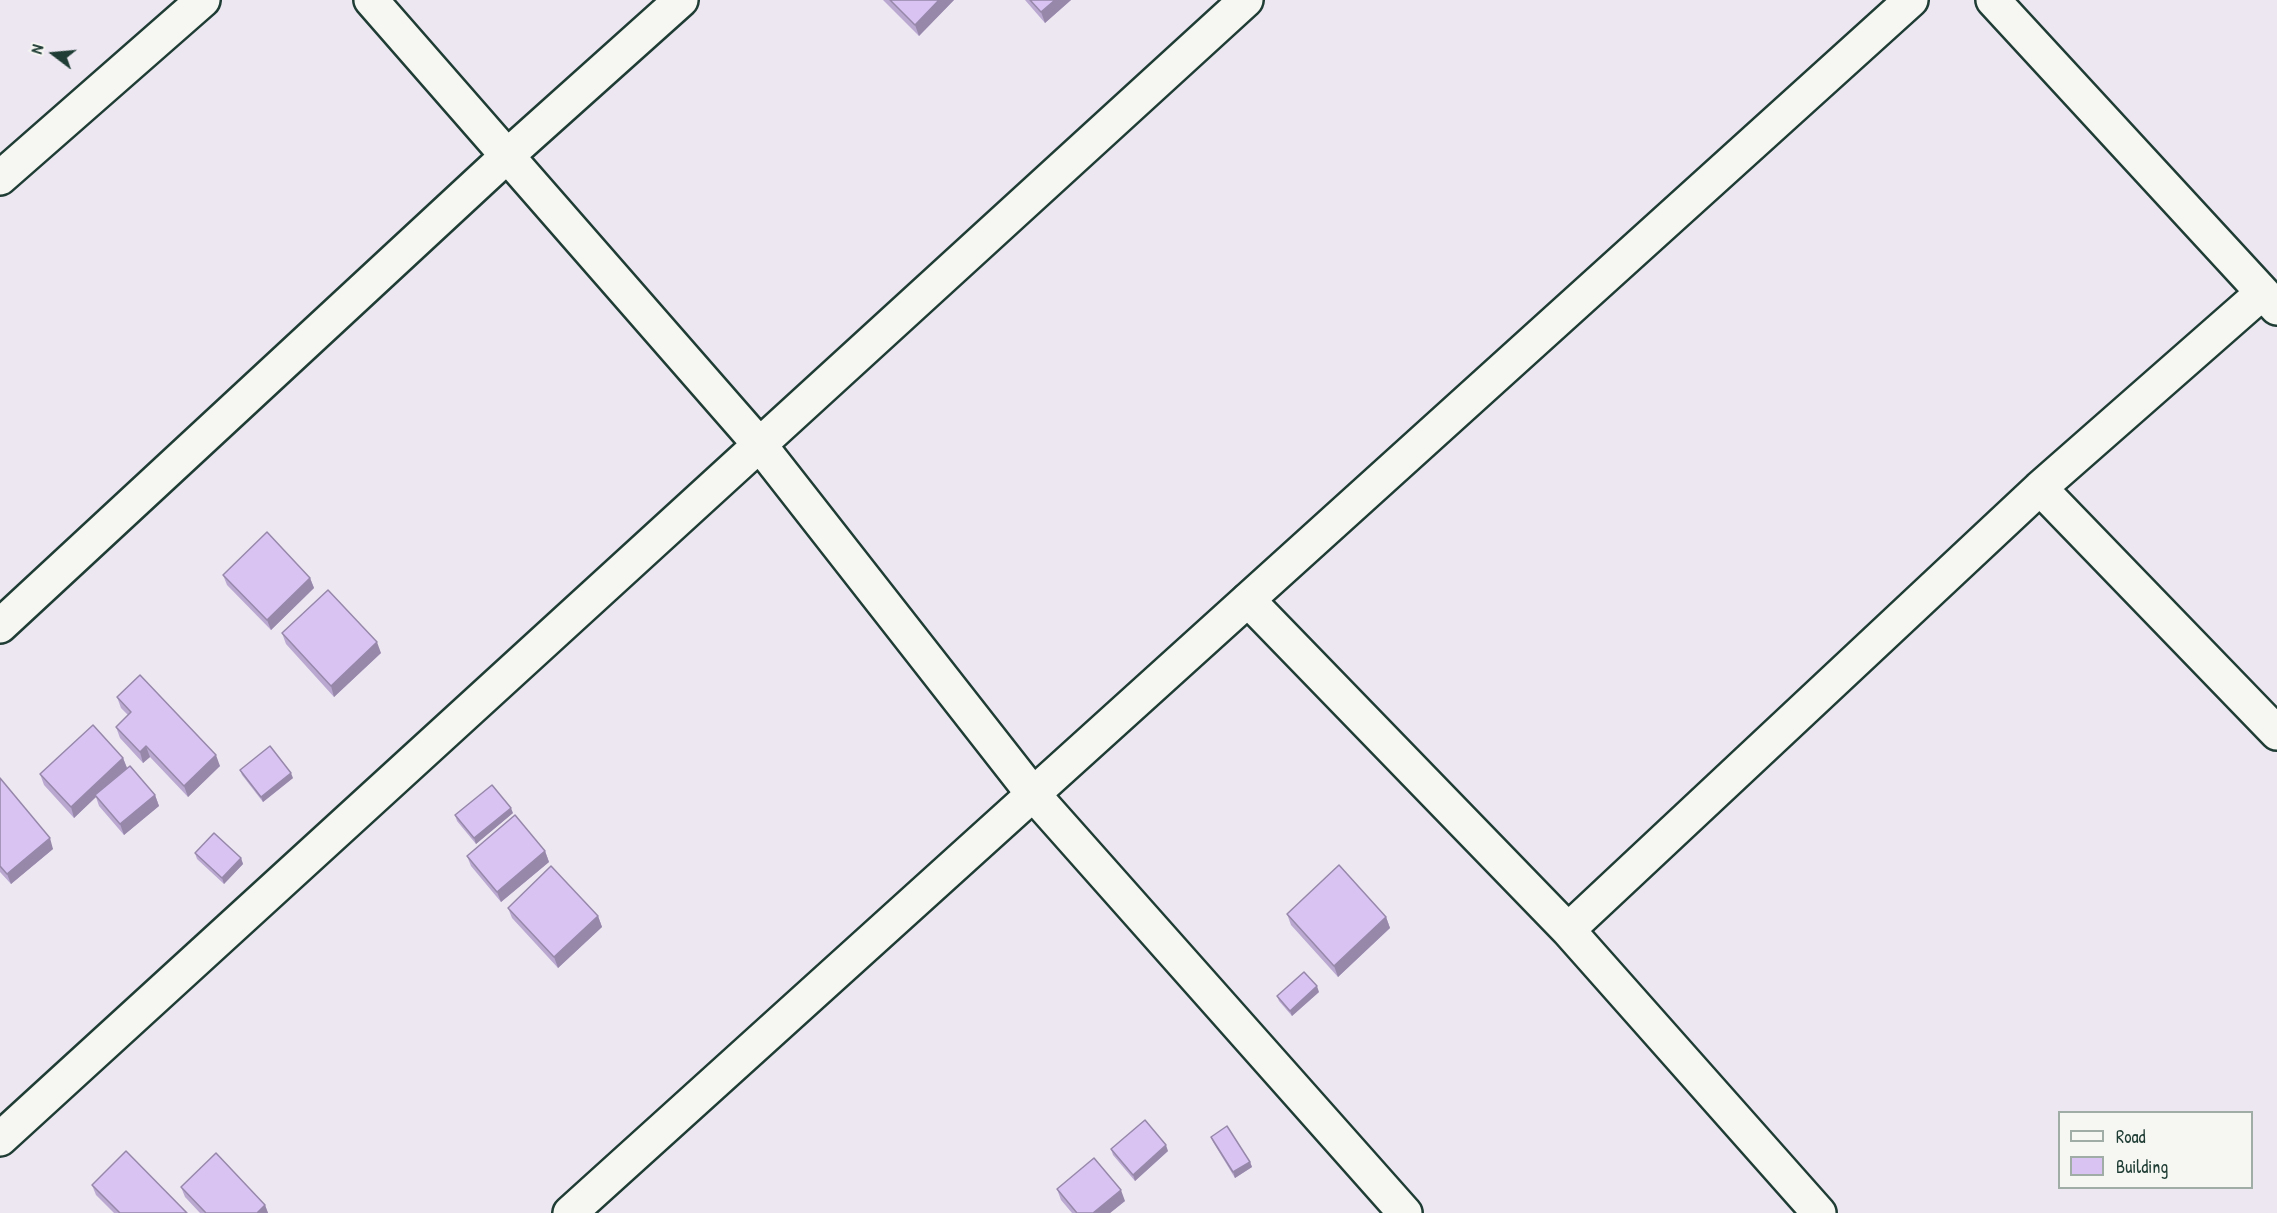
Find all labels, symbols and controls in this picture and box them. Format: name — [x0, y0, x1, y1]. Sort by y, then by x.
north arrow — [24, 24, 84, 84]
text: N — [25, 42, 48, 56]
legend — [2058, 1111, 2253, 1189]
text: Road — [2116, 1124, 2146, 1149]
text: Building — [2116, 1154, 2168, 1179]

